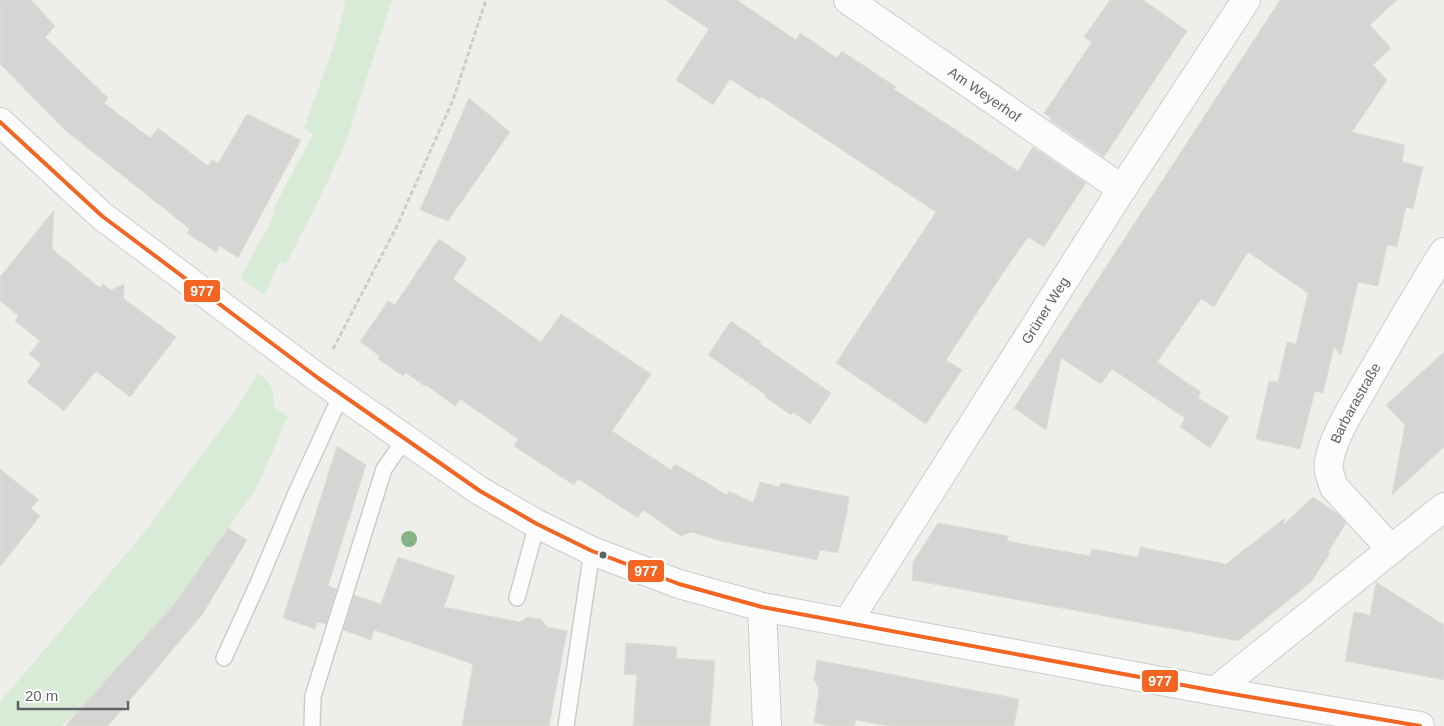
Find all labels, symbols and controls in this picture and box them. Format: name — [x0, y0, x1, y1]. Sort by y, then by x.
street label: Am Weyerhof — [945, 64, 1024, 125]
street label: Grüner Weg — [1018, 274, 1072, 347]
line badge: 977 — [183, 279, 221, 303]
text: 977 — [190, 283, 214, 299]
street label: Barbarastraße — [1327, 360, 1384, 446]
unlabelled marker — [598, 550, 608, 560]
line badge: 977 — [627, 559, 665, 583]
text: 977 — [634, 563, 658, 579]
line badge: 977 — [1141, 669, 1179, 693]
text: 977 — [1148, 673, 1172, 689]
scale bar — [18, 678, 128, 710]
text: 20 m — [25, 687, 58, 704]

